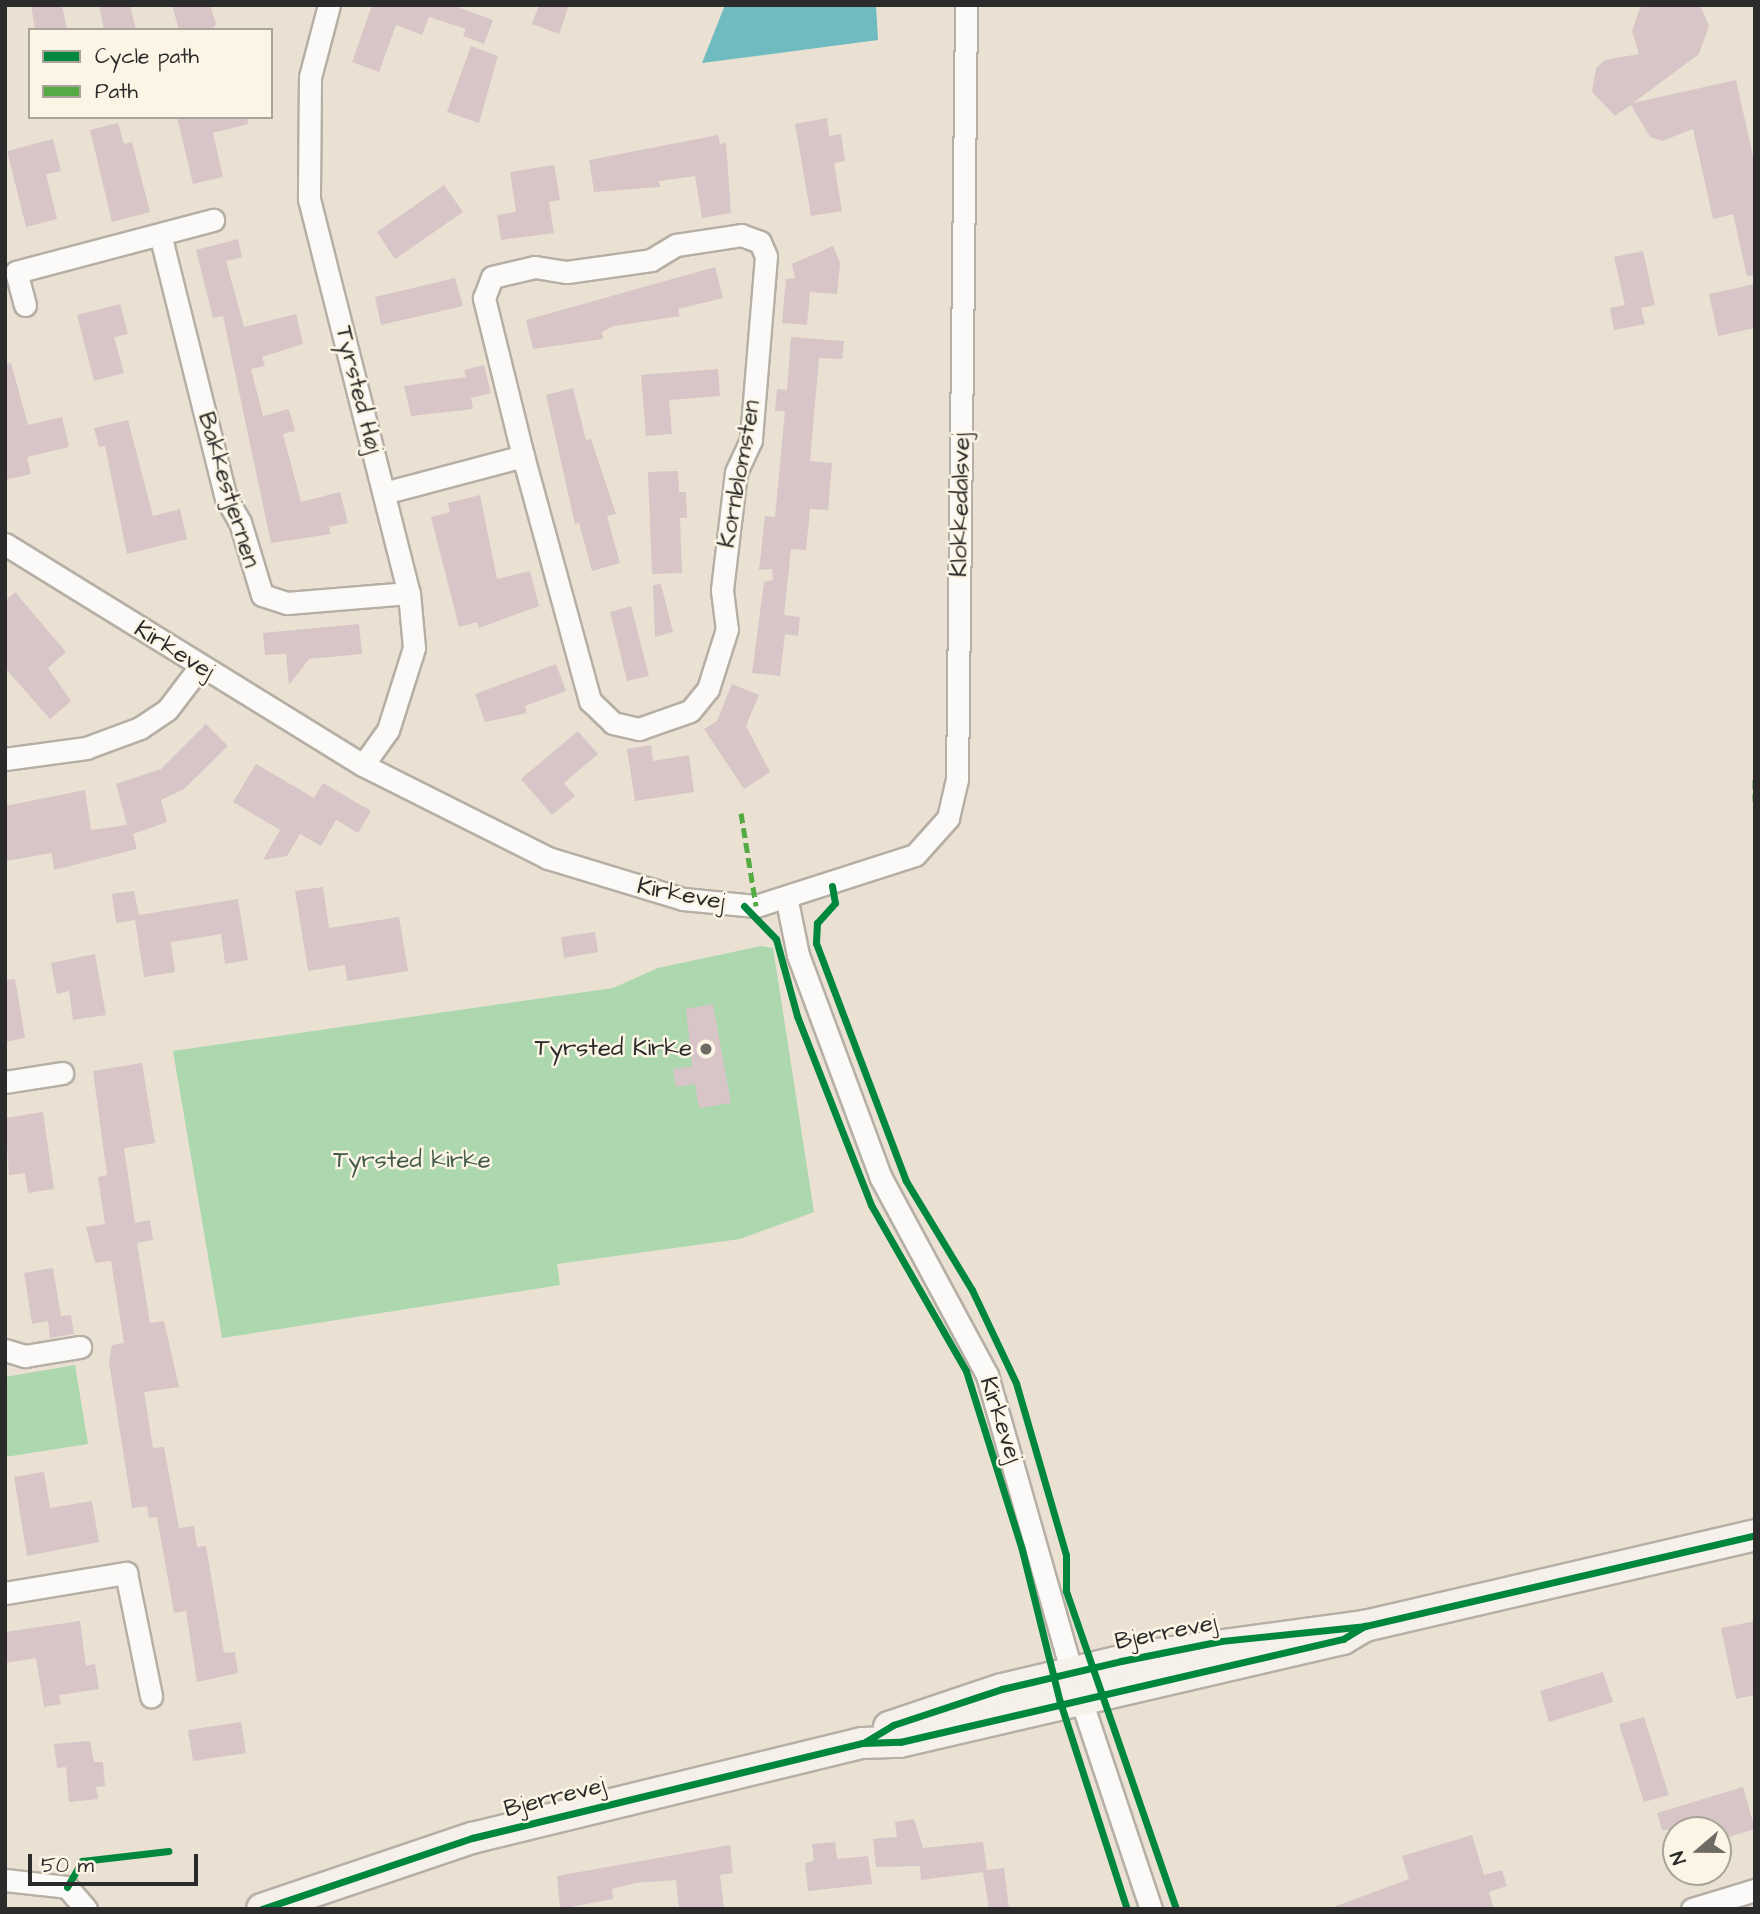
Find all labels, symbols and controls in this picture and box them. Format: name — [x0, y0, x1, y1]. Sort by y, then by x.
legend — [28, 28, 273, 119]
text: Cycle path — [95, 42, 199, 71]
text: Path — [95, 77, 138, 106]
street label: Tyrsted Høj — [328, 323, 388, 457]
street label: Kornblomsten — [713, 398, 767, 550]
street label: Bakkestjernen — [191, 409, 265, 571]
street label: Klokkedalsvej — [945, 433, 977, 577]
street label: Kirkevej — [129, 615, 219, 687]
street label: Kirkevej — [635, 872, 727, 918]
place label: Tyrsted Kirke — [535, 1035, 692, 1063]
marker: Tyrsted Kirke — [698, 1041, 714, 1057]
park label: Tyrsted kirke — [333, 1147, 491, 1175]
street label: Kirkevej — [973, 1373, 1027, 1467]
street label: Bjerrevej — [1112, 1609, 1220, 1657]
street label: Bjerrevej — [501, 1772, 609, 1824]
north arrow — [1662, 1816, 1732, 1886]
scale bar — [32, 1840, 201, 1884]
text: N — [1664, 1847, 1693, 1868]
text: 50 m — [41, 1851, 94, 1880]

